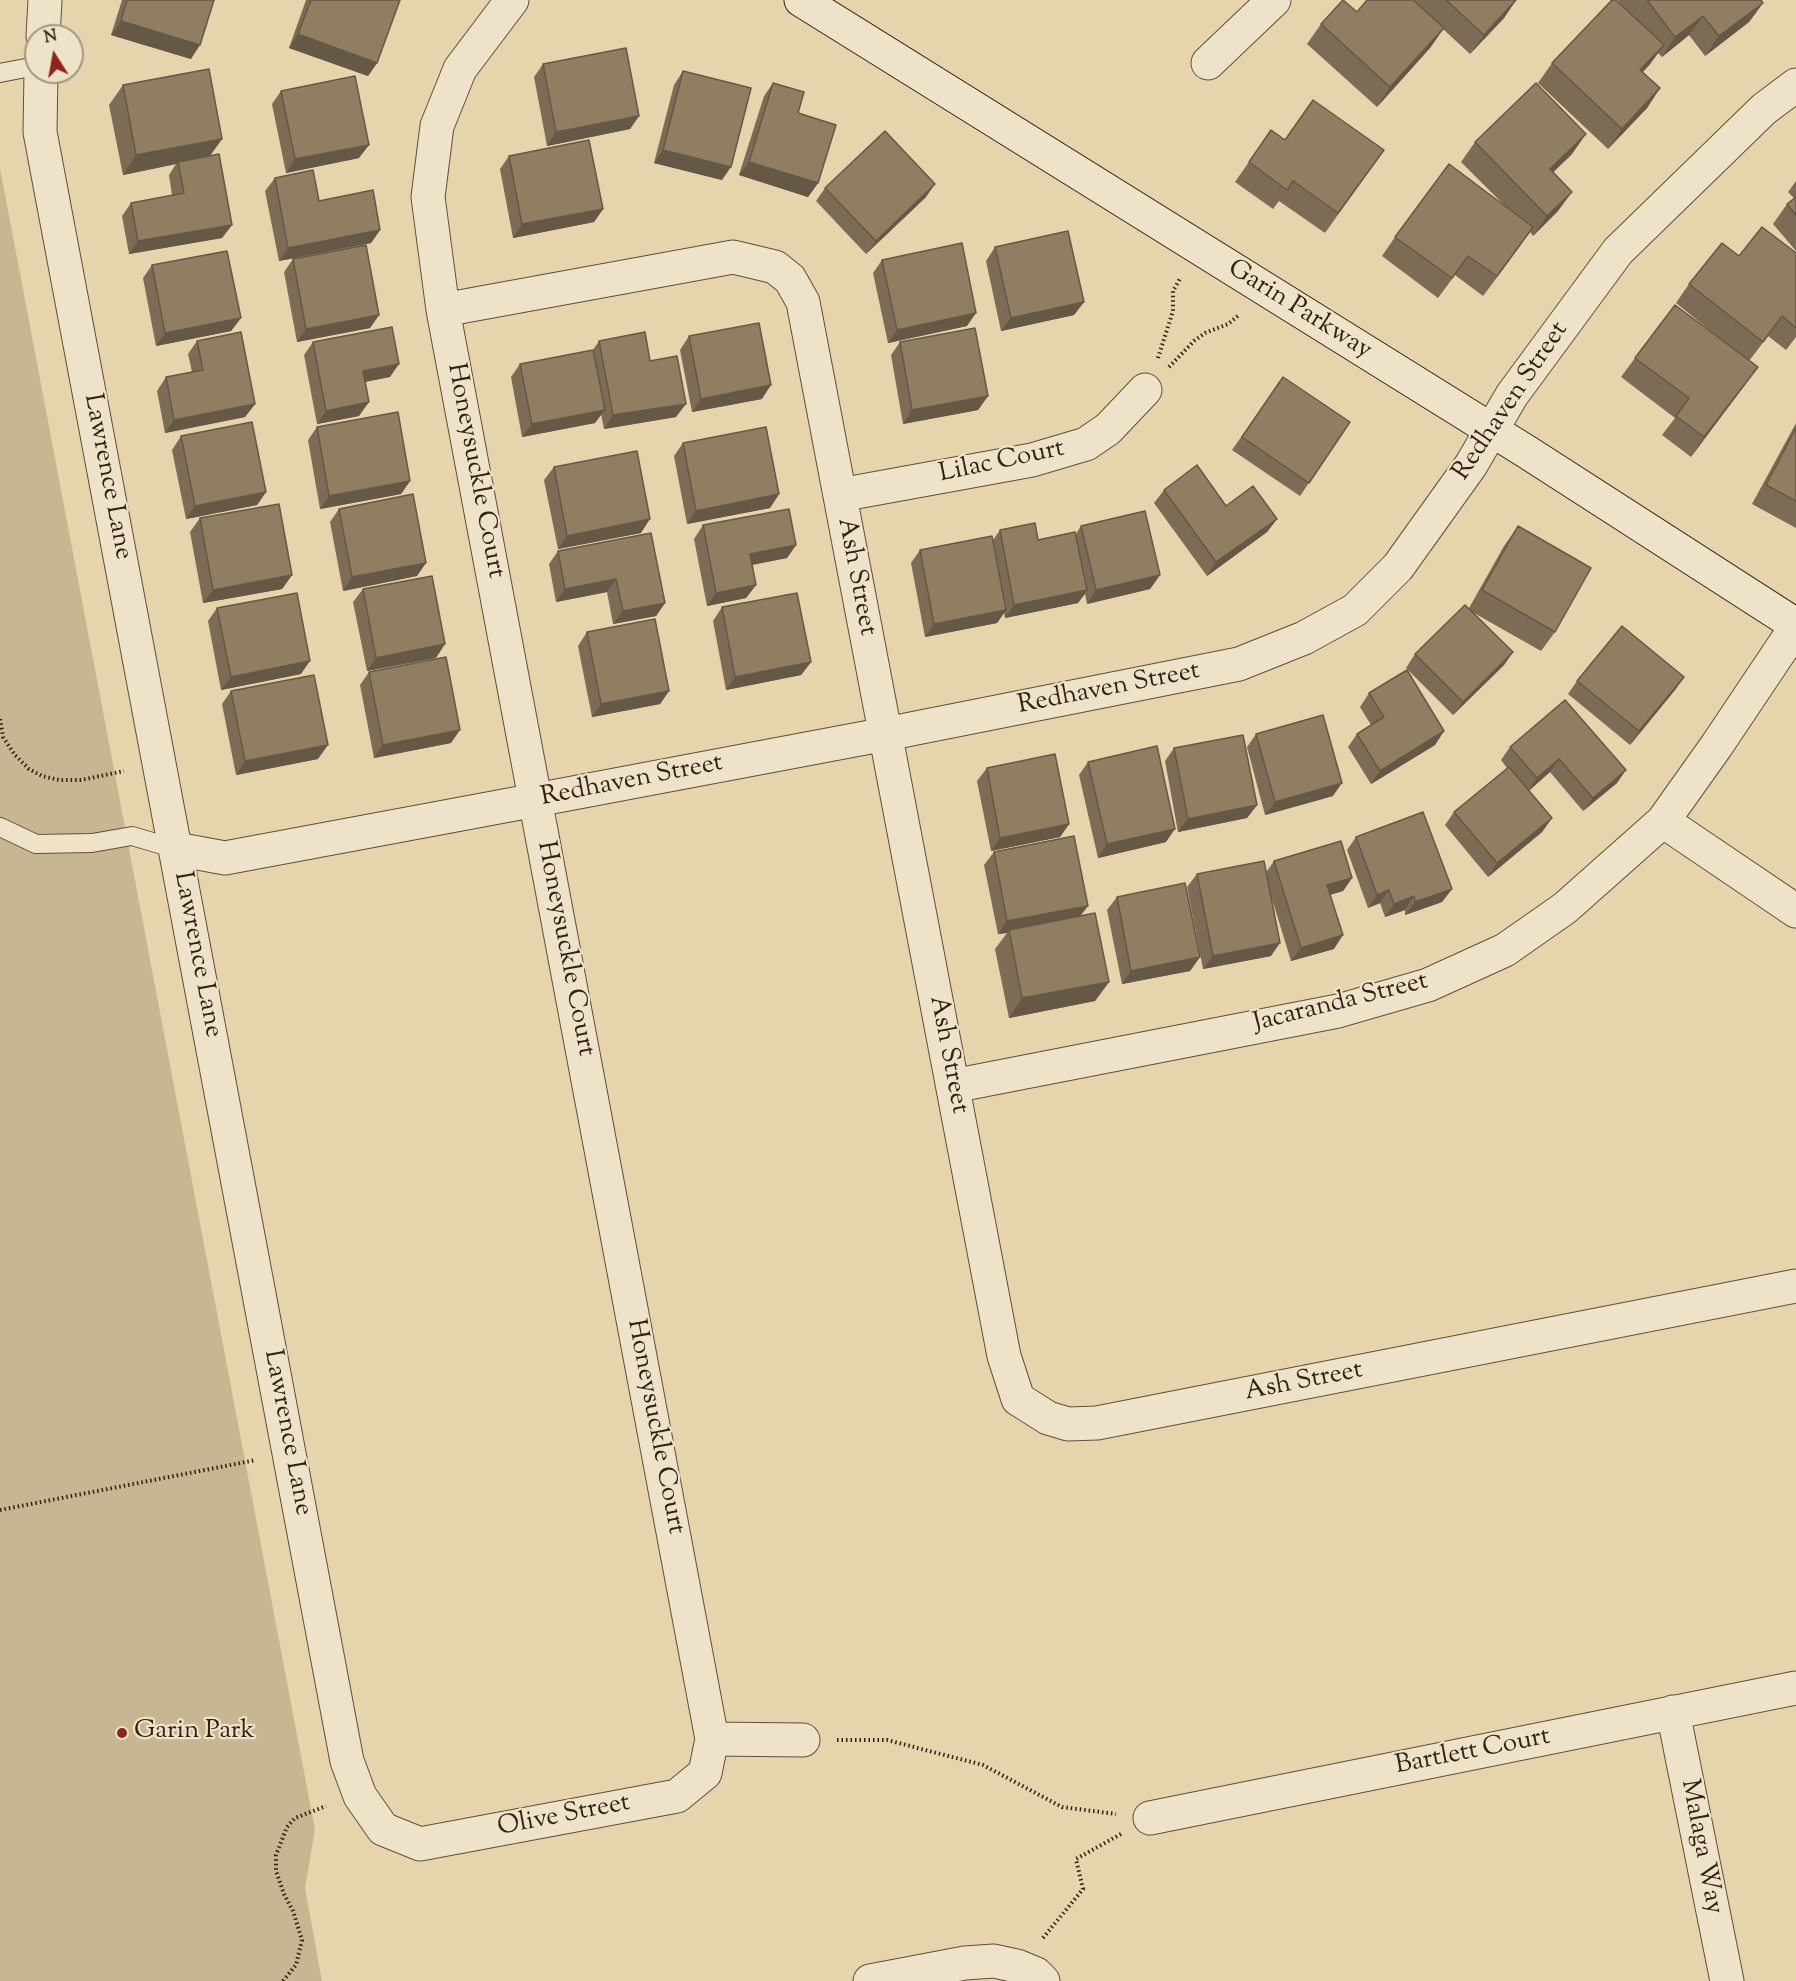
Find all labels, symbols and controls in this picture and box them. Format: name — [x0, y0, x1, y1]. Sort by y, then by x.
north arrow — [24, 24, 84, 84]
text: N — [42, 25, 59, 50]
street label: Garin Parkway — [1221, 254, 1377, 368]
street label: Redhaven Street — [1447, 317, 1577, 487]
street label: Honeysuckle Court — [438, 361, 510, 581]
street label: Lawrence Lane — [75, 392, 137, 562]
street label: Lilac Court — [936, 435, 1068, 491]
street label: Ash Street — [828, 515, 882, 639]
street label: Redhaven Street — [1015, 657, 1203, 723]
street label: Redhaven Street — [538, 749, 726, 815]
street label: Honeysuckle Court — [528, 839, 600, 1059]
street label: Lawrence Lane — [165, 870, 227, 1040]
street label: Jacaranda Street — [1251, 967, 1431, 1041]
street label: Ash Street — [920, 993, 974, 1117]
street label: Honeysuckle Court — [618, 1317, 690, 1537]
street label: Lawrence Lane — [255, 1348, 317, 1518]
street label: Ash Street — [1242, 1356, 1366, 1410]
place label: Garin Park — [134, 1717, 255, 1749]
street label: Bartlett Court — [1393, 1723, 1553, 1783]
marker: Garin Park — [115, 1726, 129, 1740]
street label: Malaga Way — [1672, 1777, 1728, 1917]
street label: Olive Street — [495, 1789, 633, 1845]

